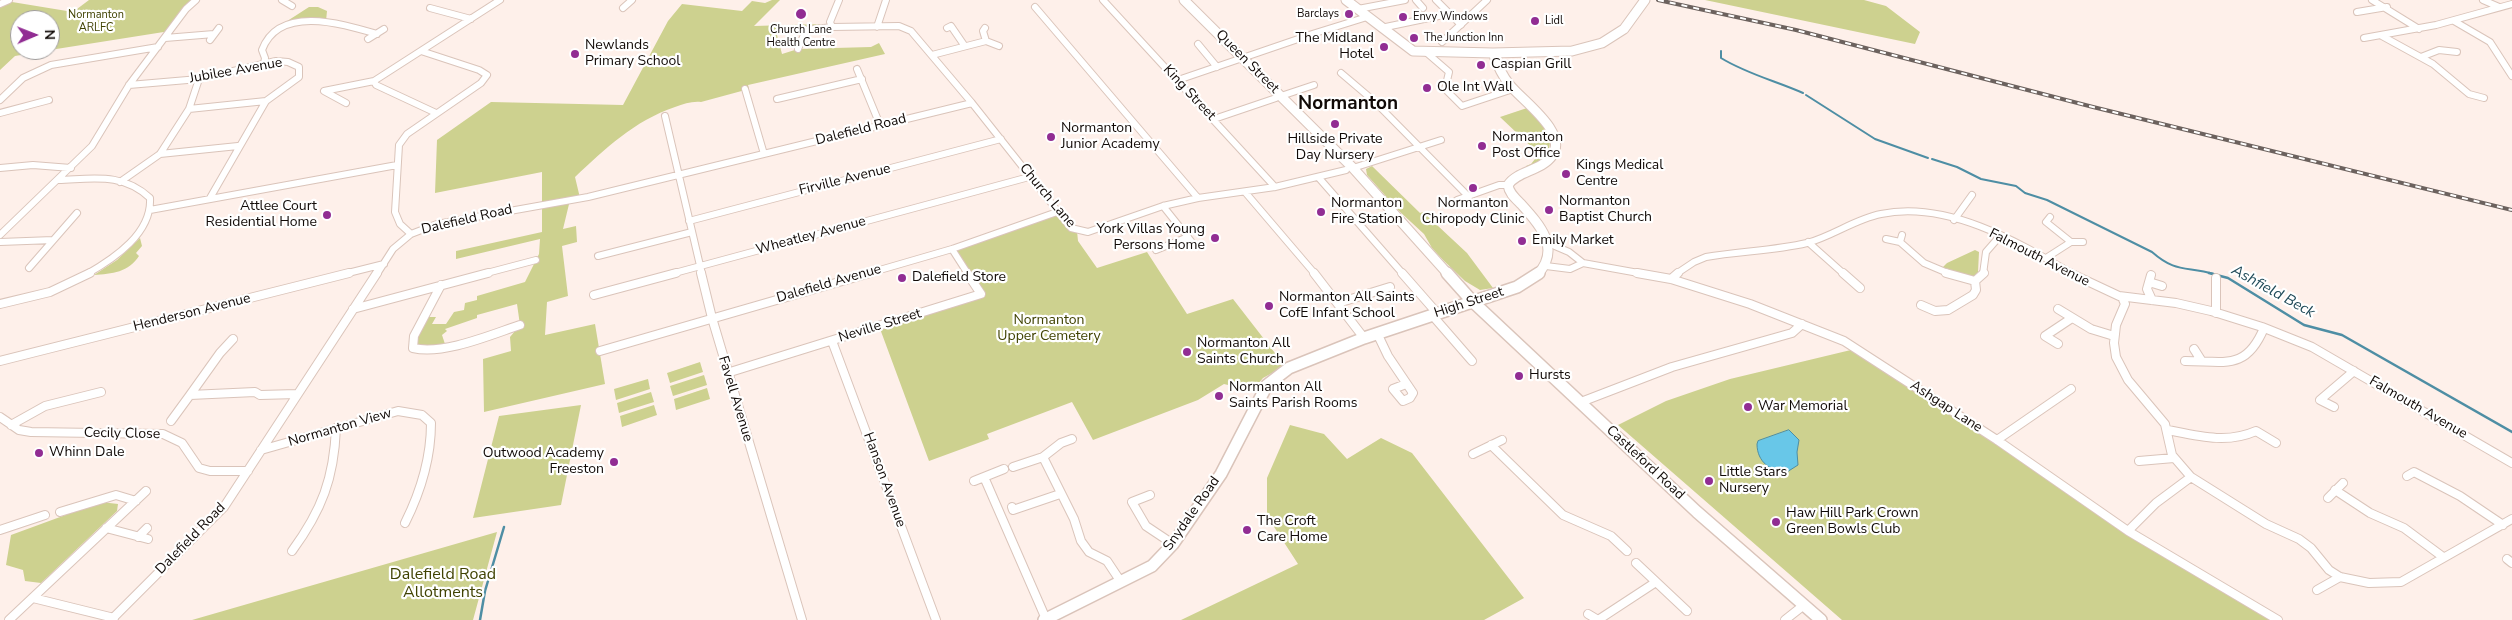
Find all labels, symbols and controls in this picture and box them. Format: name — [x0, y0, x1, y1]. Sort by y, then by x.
marker: Church Lane Health Centre — [794, 7, 808, 21]
place label: Barclays — [1297, 7, 1339, 21]
park label: Normanton ARLFC — [68, 8, 124, 34]
marker: Barclays — [1343, 8, 1355, 20]
north arrow — [10, 10, 60, 60]
place label: Envy Windows — [1413, 10, 1488, 24]
marker: Envy Windows — [1397, 11, 1409, 23]
place label: Lidl — [1545, 14, 1563, 28]
marker: Lidl — [1529, 15, 1541, 27]
place label: Church Lane Health Centre — [767, 23, 835, 49]
street label: Queen Street — [1212, 27, 1282, 97]
text: N — [40, 29, 59, 40]
place label: The Midland Hotel — [1296, 31, 1374, 64]
place label: The Junction Inn — [1424, 31, 1504, 45]
marker: The Junction Inn — [1408, 32, 1420, 44]
place label: Newlands Primary School — [585, 38, 680, 70]
marker: The Midland Hotel — [1378, 41, 1390, 53]
marker: Newlands Primary School — [569, 48, 581, 60]
street label: Jubilee Avenue — [188, 55, 284, 87]
place label: Caspian Grill — [1491, 57, 1571, 73]
marker: Caspian Grill — [1475, 59, 1487, 71]
street label: King Street — [1159, 62, 1219, 124]
place label: Ole Int Wall — [1437, 80, 1513, 96]
marker: Ole Int Wall — [1421, 82, 1433, 94]
district label: Normanton — [1298, 93, 1398, 115]
street label: Dalefield Road — [814, 111, 908, 149]
marker: Hillside Private Day Nursery — [1329, 118, 1341, 130]
place label: Normanton Junior Academy — [1061, 121, 1160, 154]
place label: Normanton Post Office — [1492, 130, 1563, 162]
marker: Normanton Junior Academy — [1045, 131, 1057, 143]
place label: Hillside Private Day Nursery — [1287, 132, 1383, 164]
marker: Normanton Post Office — [1476, 140, 1488, 152]
place label: Kings Medical Centre — [1576, 158, 1663, 190]
street label: Church Lane — [1015, 160, 1079, 232]
street label: Firville Avenue — [798, 161, 892, 199]
marker: Kings Medical Centre — [1560, 168, 1572, 180]
marker: Normanton Chiropody Clinic — [1467, 182, 1479, 194]
place label: Normanton Baptist Church — [1559, 194, 1652, 226]
place label: Normanton Fire Station — [1331, 196, 1403, 228]
place label: Normanton Chiropody Clinic — [1422, 196, 1524, 228]
place label: Attlee Court Residential Home — [206, 199, 317, 232]
street label: Dalefield Road — [420, 201, 514, 239]
marker: Normanton Baptist Church — [1543, 204, 1555, 216]
marker: Normanton Fire Station — [1315, 206, 1327, 218]
marker: Attlee Court Residential Home — [321, 209, 333, 221]
street label: Wheatley Avenue — [754, 213, 868, 259]
place label: York Villas Young Persons Home — [1096, 222, 1205, 254]
street label: Falmouth Avenue — [1986, 225, 2092, 291]
marker: York Villas Young Persons Home — [1209, 232, 1221, 244]
place label: Emily Market — [1532, 233, 1614, 249]
marker: Emily Market — [1516, 235, 1528, 247]
street label: Dalefield Avenue — [775, 261, 883, 307]
water label: Ashfield Beck — [2228, 262, 2318, 322]
place label: Dalefield Store — [912, 270, 1006, 286]
marker: Dalefield Store — [896, 272, 908, 284]
street label: High Street — [1432, 284, 1506, 322]
street label: Henderson Avenue — [132, 290, 252, 336]
place label: Normanton All Saints CofE Infant School — [1279, 290, 1415, 322]
marker: Normanton All Saints CofE Infant School — [1263, 300, 1275, 312]
street label: Neville Street — [837, 305, 923, 347]
park label: Normanton Upper Cemetery — [997, 313, 1101, 346]
place label: Normanton All Saints Church — [1197, 336, 1290, 368]
marker: Normanton All Saints Church — [1181, 346, 1193, 358]
street label: Favell Avenue — [714, 354, 756, 444]
place label: Hursts — [1529, 368, 1571, 384]
marker: Hursts — [1513, 370, 1525, 382]
street label: Falmouth Avenue — [2366, 373, 2470, 443]
street label: Ashgap Lane — [1907, 377, 1985, 437]
place label: Normanton All Saints Parish Rooms — [1229, 380, 1357, 412]
marker: Normanton All Saints Parish Rooms — [1213, 390, 1225, 402]
place label: War Memorial — [1758, 399, 1848, 415]
marker: War Memorial — [1742, 401, 1754, 413]
street label: Normanton View — [286, 405, 394, 451]
street label: Castleford Road — [1602, 422, 1688, 504]
street label: Cecily Close — [84, 425, 160, 443]
street label: Hanson Avenue — [859, 430, 909, 530]
place label: Whinn Dale — [49, 445, 124, 461]
place label: Outwood Academy Freeston — [483, 446, 604, 478]
marker: Whinn Dale — [33, 447, 45, 459]
marker: Outwood Academy Freeston — [608, 456, 620, 468]
place label: Little Stars Nursery — [1719, 465, 1787, 498]
street label: Snydale Road — [1160, 474, 1224, 554]
marker: Little Stars Nursery — [1703, 475, 1715, 487]
street label: Dalefield Road — [153, 500, 229, 578]
place label: Haw Hill Park Crown Green Bowls Club — [1786, 506, 1918, 538]
place label: The Croft Care Home — [1257, 514, 1327, 546]
marker: Haw Hill Park Crown Green Bowls Club — [1770, 516, 1782, 528]
marker: The Croft Care Home — [1241, 524, 1253, 536]
park label: Dalefield Road Allotments — [390, 565, 496, 603]

